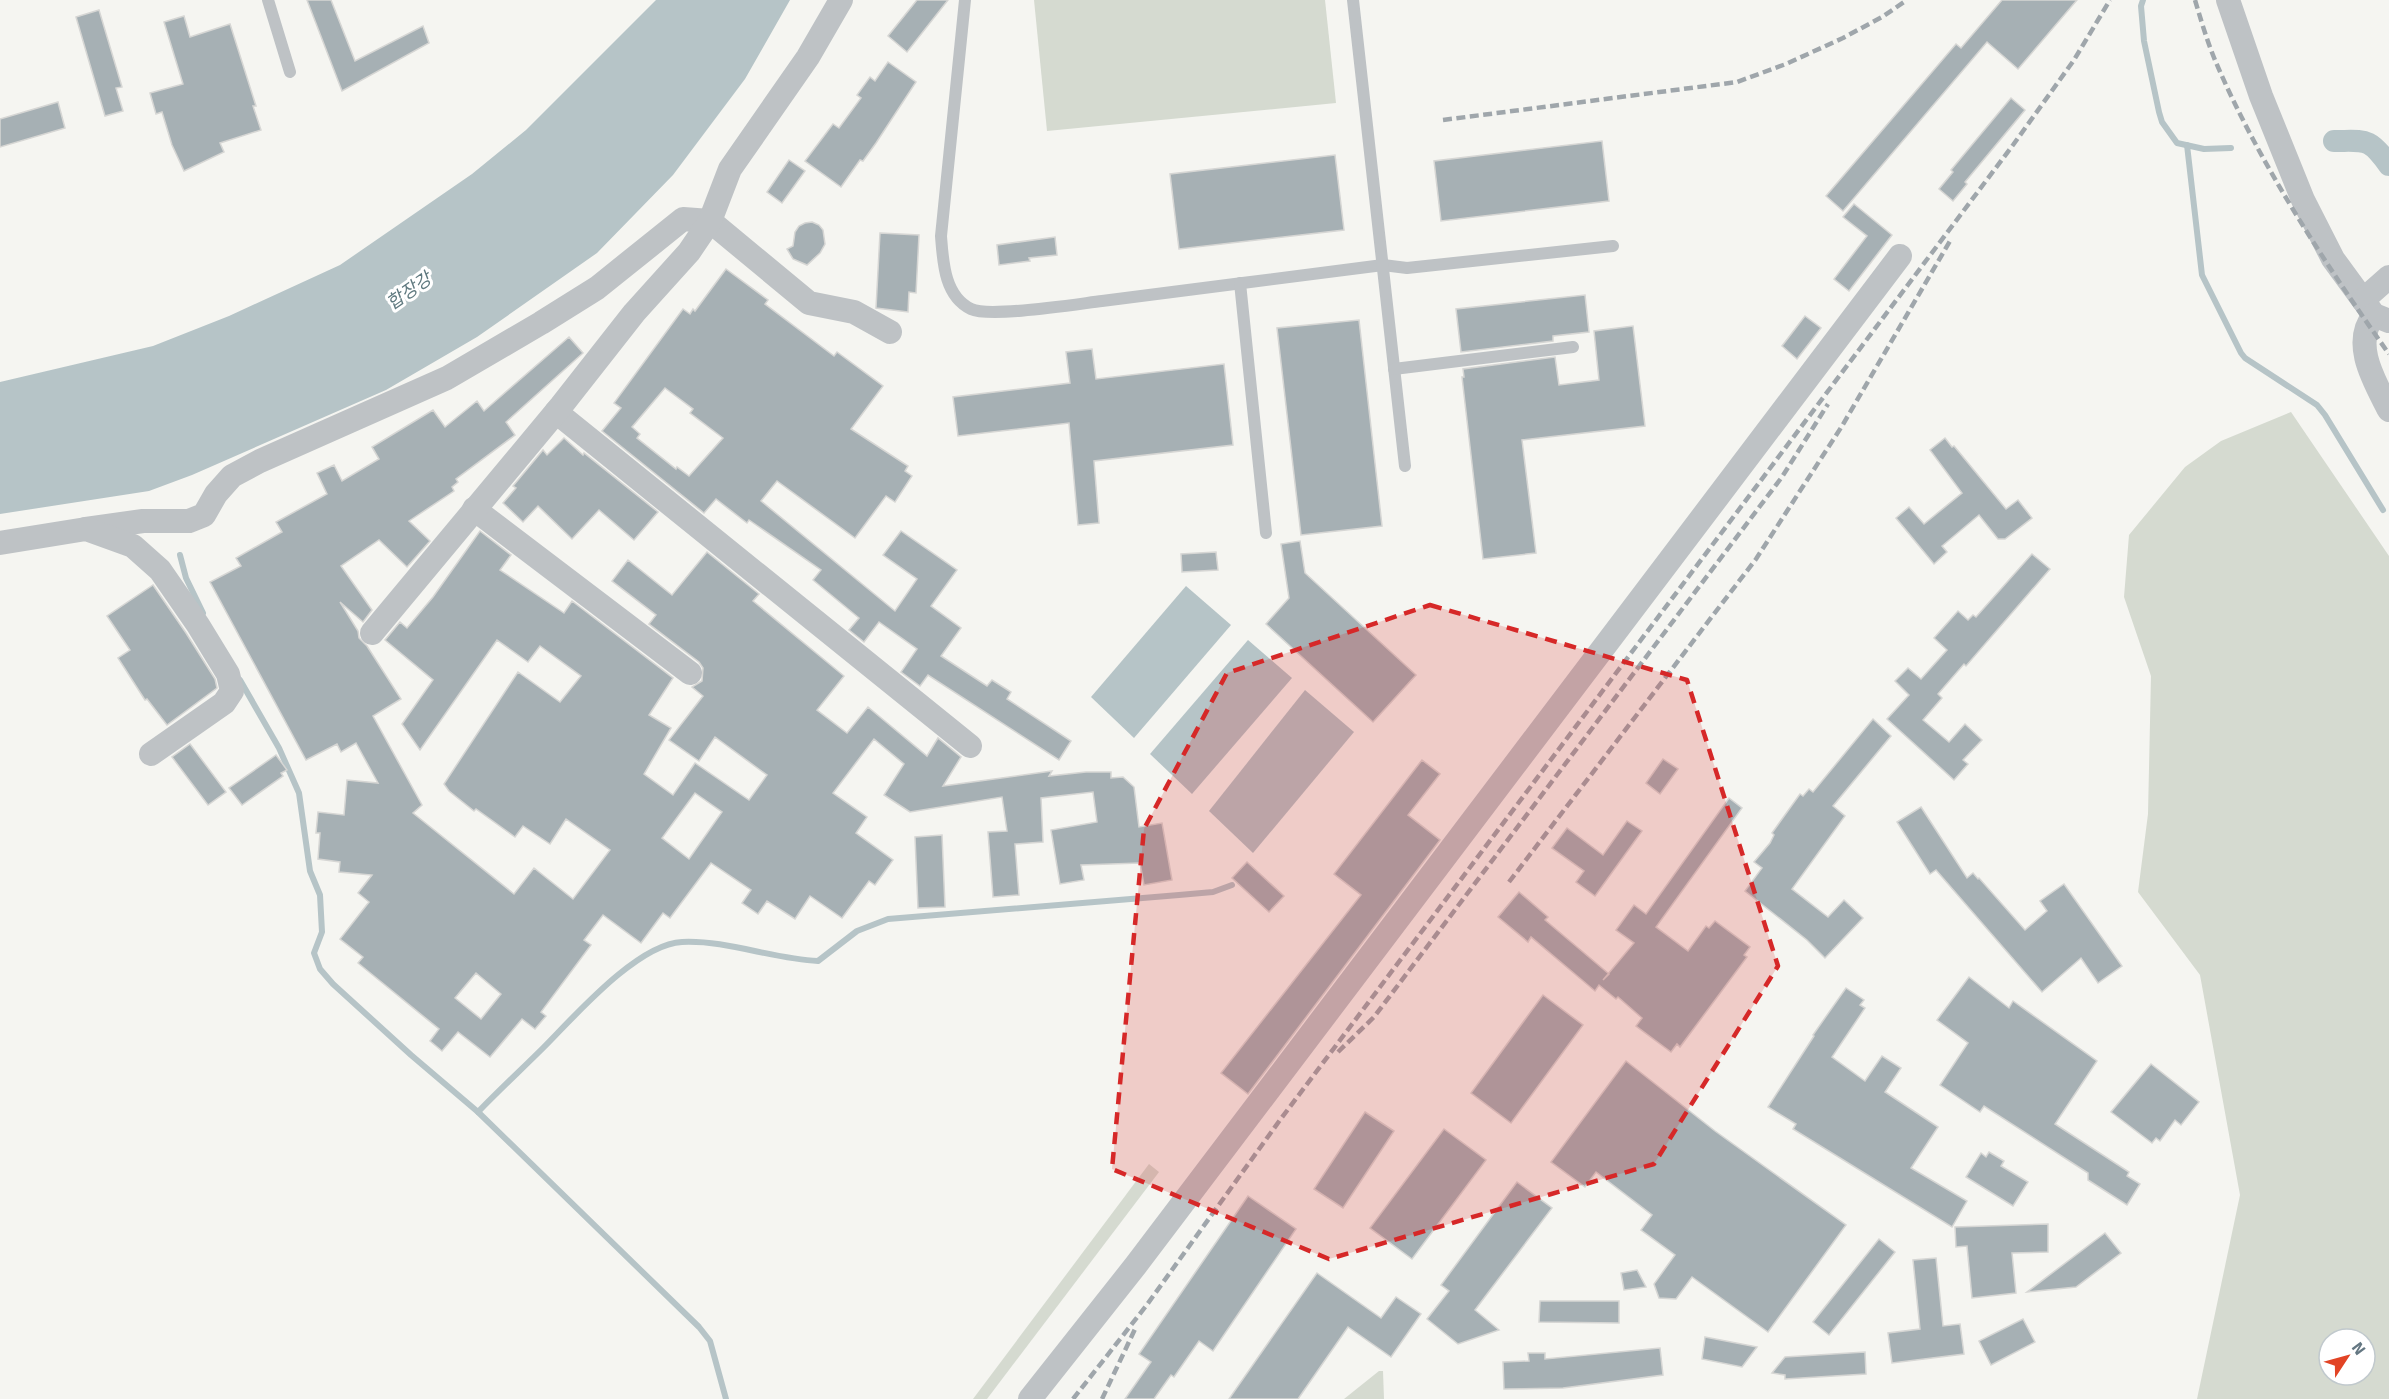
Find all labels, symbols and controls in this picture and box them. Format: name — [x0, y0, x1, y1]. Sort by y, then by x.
water label: 합장강 — [382, 266, 438, 314]
north arrow — [2317, 1327, 2377, 1387]
text: N — [2347, 1338, 2370, 1359]

